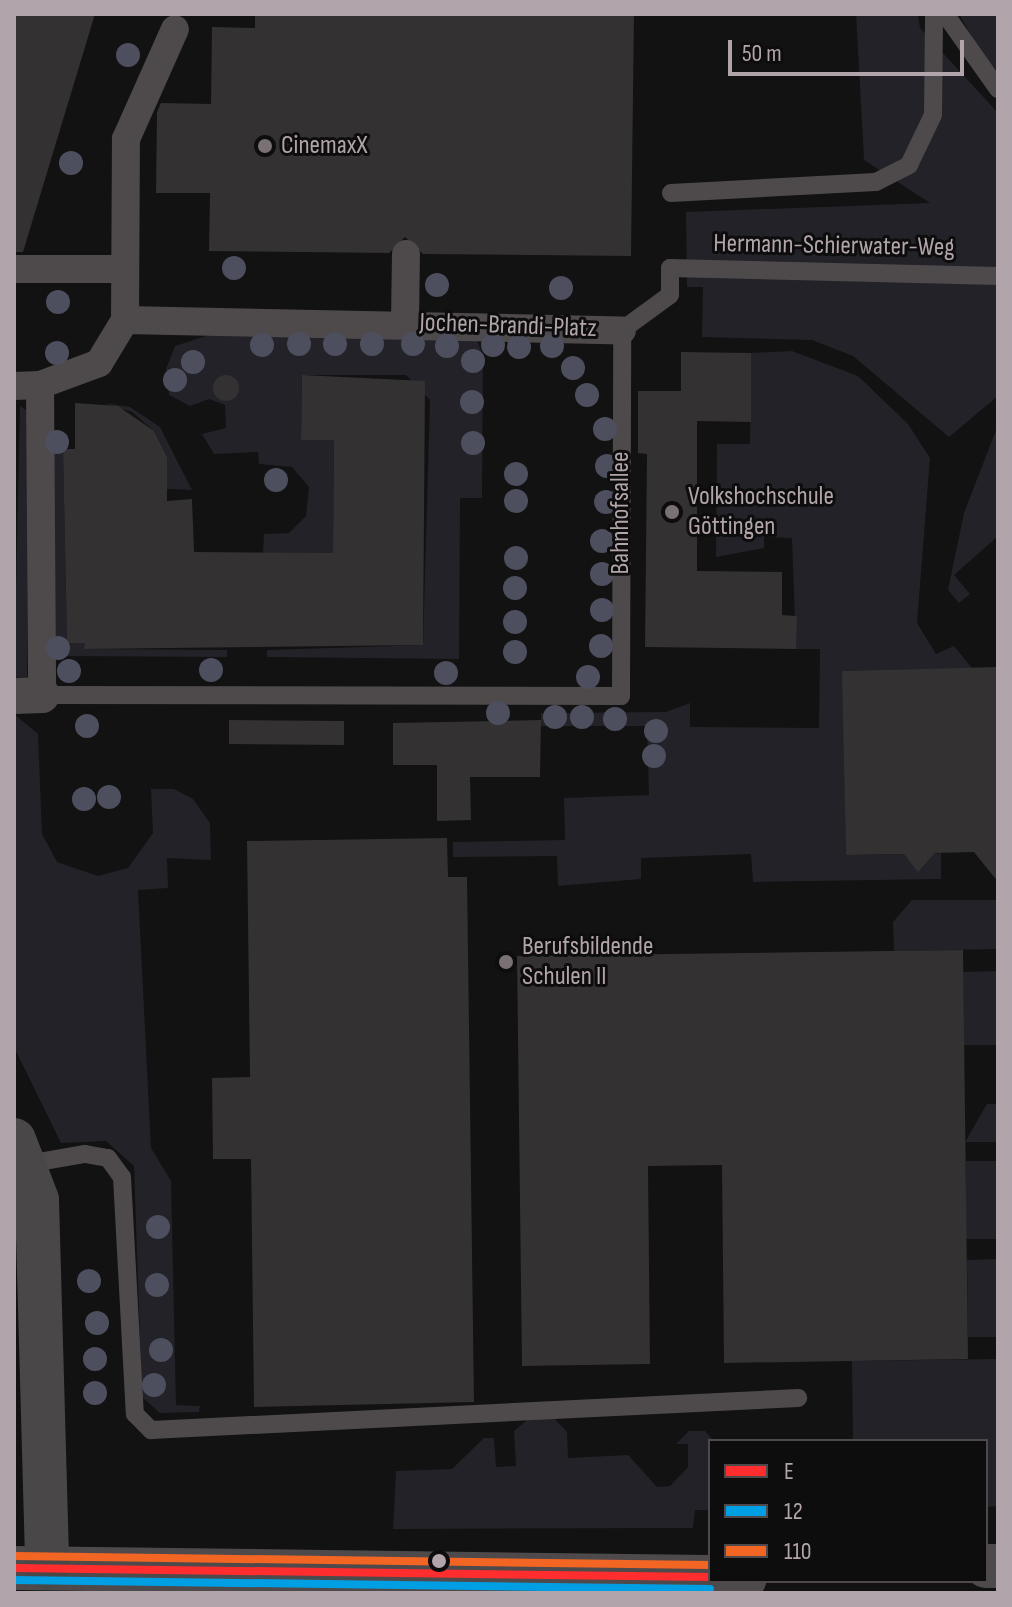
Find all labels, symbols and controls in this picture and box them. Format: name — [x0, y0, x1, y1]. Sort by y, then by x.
scale bar — [732, 24, 968, 74]
text: 50 m — [742, 39, 782, 68]
place label: CinemaxX — [281, 130, 367, 162]
marker: CinemaxX — [256, 137, 274, 155]
street label: Hermann-Schierwater-Weg — [713, 228, 955, 264]
street label: Jochen-Brandi-Platz — [419, 307, 597, 345]
street label: Bahnhofsallee — [605, 451, 637, 575]
place label: Volkshochschule Göttingen — [688, 481, 834, 542]
marker: Volkshochschule Göttingen — [663, 503, 681, 521]
place label: Berufsbildende Schulen II — [522, 931, 653, 992]
marker: Berufsbildende Schulen II — [497, 953, 515, 971]
legend — [708, 1439, 988, 1583]
text: E — [784, 1457, 794, 1486]
text: 12 — [784, 1497, 803, 1526]
text: 110 — [784, 1537, 812, 1566]
unlabelled marker — [431, 1553, 447, 1569]

